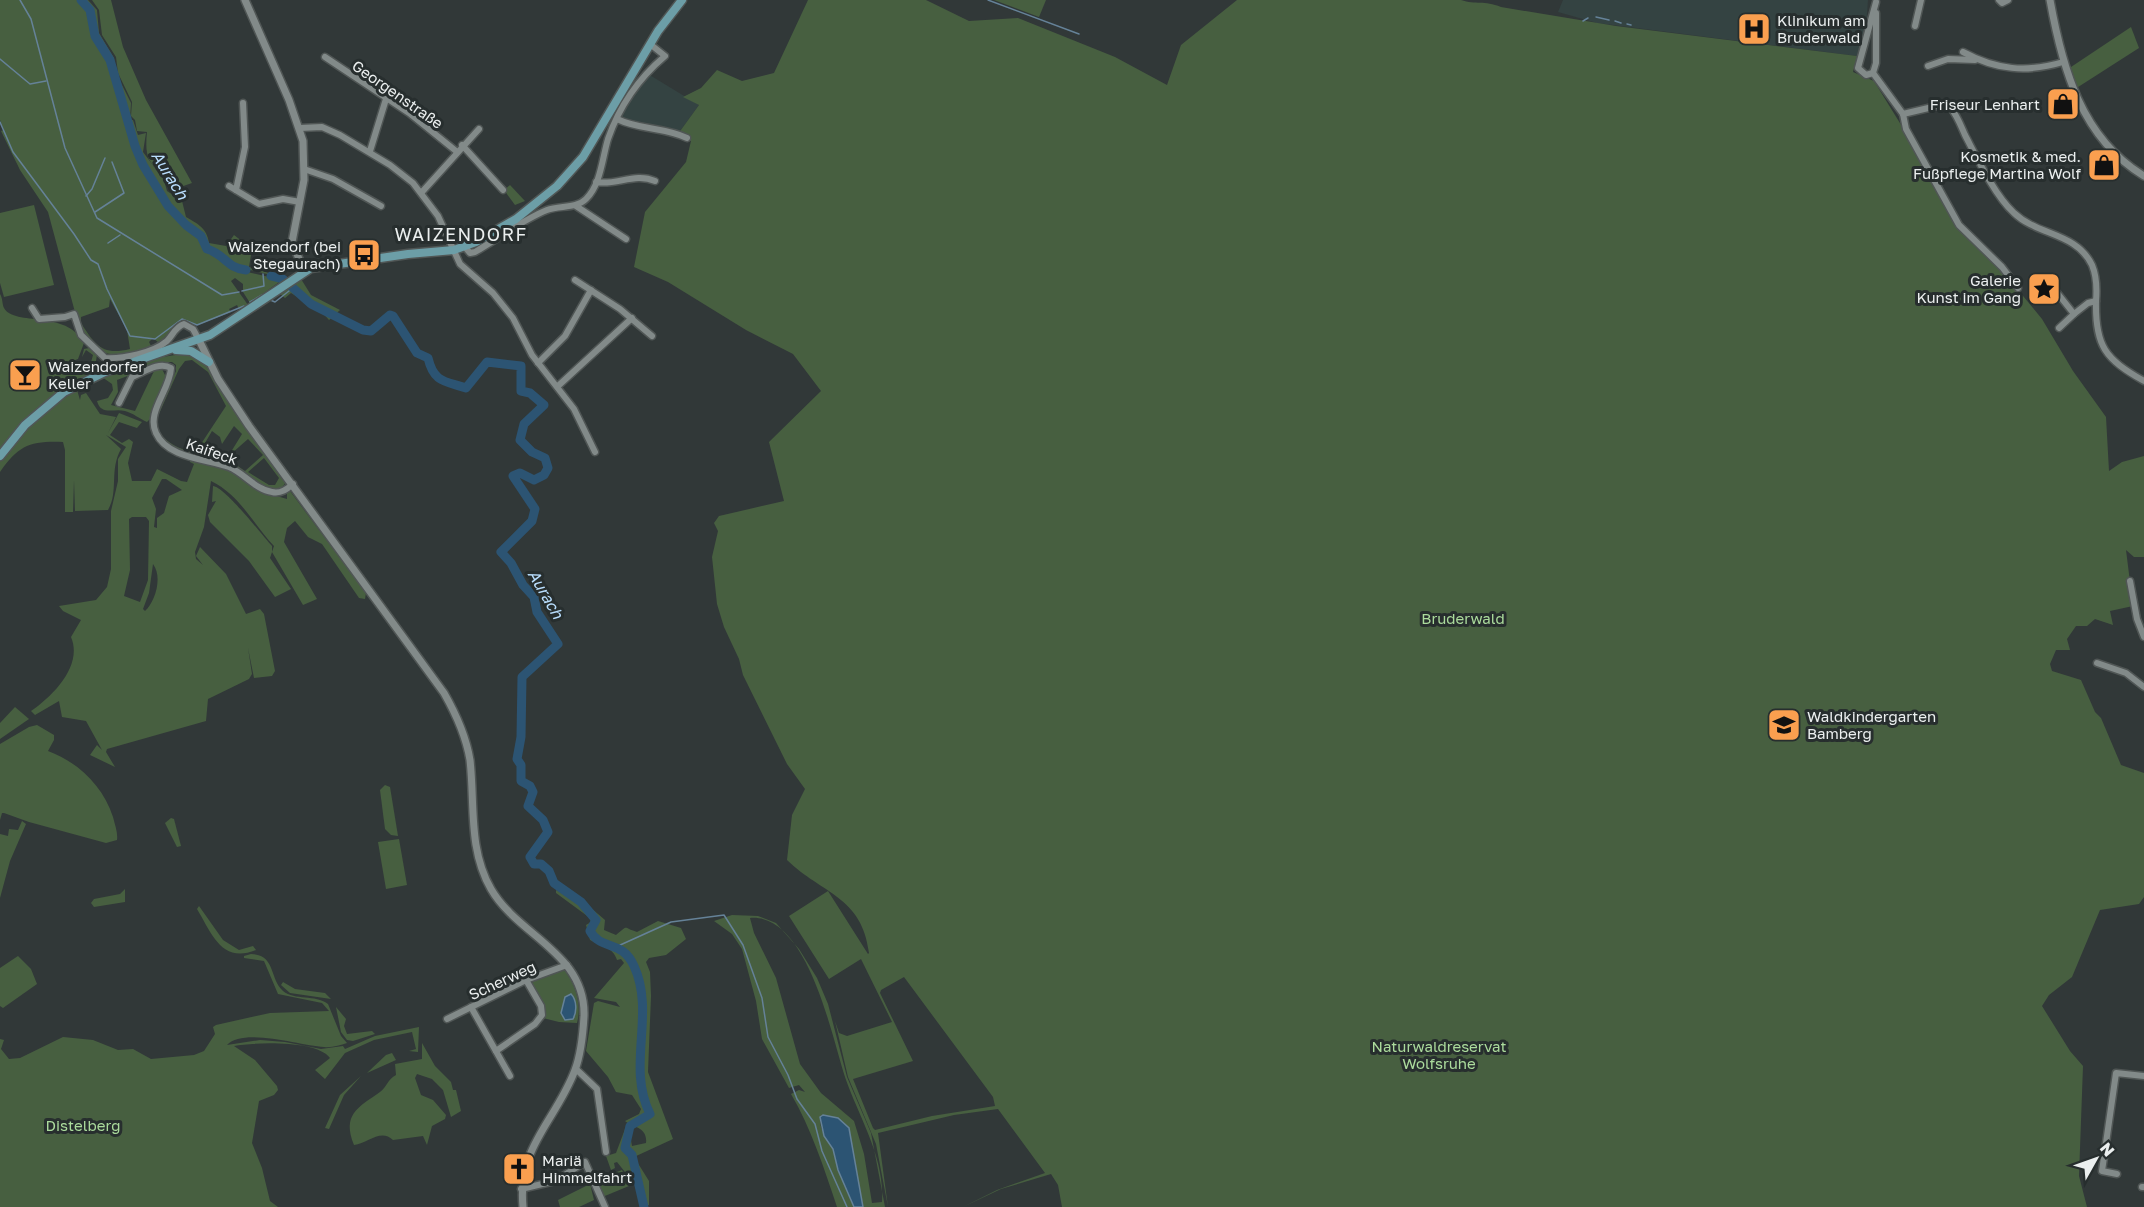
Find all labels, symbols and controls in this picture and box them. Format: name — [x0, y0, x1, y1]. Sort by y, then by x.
hospital icon: Klinikum am Bruderwald — [1736, 11, 1772, 47]
place label: Klinikum am Bruderwald — [1777, 11, 1866, 46]
street label: Georgenstraße — [349, 56, 447, 132]
shop icon: Friseur Lenhart — [2045, 86, 2081, 122]
place label: Friseur Lenhart — [1930, 95, 2040, 113]
water label: Aurach — [147, 147, 193, 204]
place label: Kosmetik & med. Fußpflege Martina Wolf — [1913, 147, 2082, 182]
shop icon: Kosmetik & med. Fußpflege Martina Wolf — [2086, 147, 2122, 183]
district label: WAIZENDORF — [394, 223, 528, 245]
place label: Waizendorf (bei Stegaurach) — [228, 237, 341, 272]
bus stop icon: Waizendorf (bei Stegaurach) — [346, 237, 382, 273]
place label: Galerie Kunst im Gang — [1916, 271, 2021, 306]
place icon: Galerie Kunst im Gang — [2026, 271, 2062, 307]
bar icon: Waizendorfer Keller — [7, 357, 43, 393]
place label: Waizendorfer Keller — [48, 357, 144, 392]
street label: Kaifeck — [184, 434, 241, 468]
water label: Aurach — [524, 566, 569, 623]
park label: Bruderwald — [1421, 609, 1505, 627]
school or university icon: Waldkindergarten Bamberg — [1766, 707, 1802, 743]
place label: Waldkindergarten Bamberg — [1807, 707, 1936, 742]
street label: Scherweg — [466, 957, 538, 1003]
park label: Naturwaldreservat Wolfsruhe — [1372, 1037, 1506, 1072]
park label: Distelberg — [46, 1116, 120, 1134]
north arrow — [2066, 1129, 2126, 1189]
text: N — [2096, 1138, 2119, 1160]
church icon: Mariä Himmelfahrt — [501, 1151, 537, 1187]
place label: Mariä Himmelfahrt — [542, 1151, 632, 1186]

